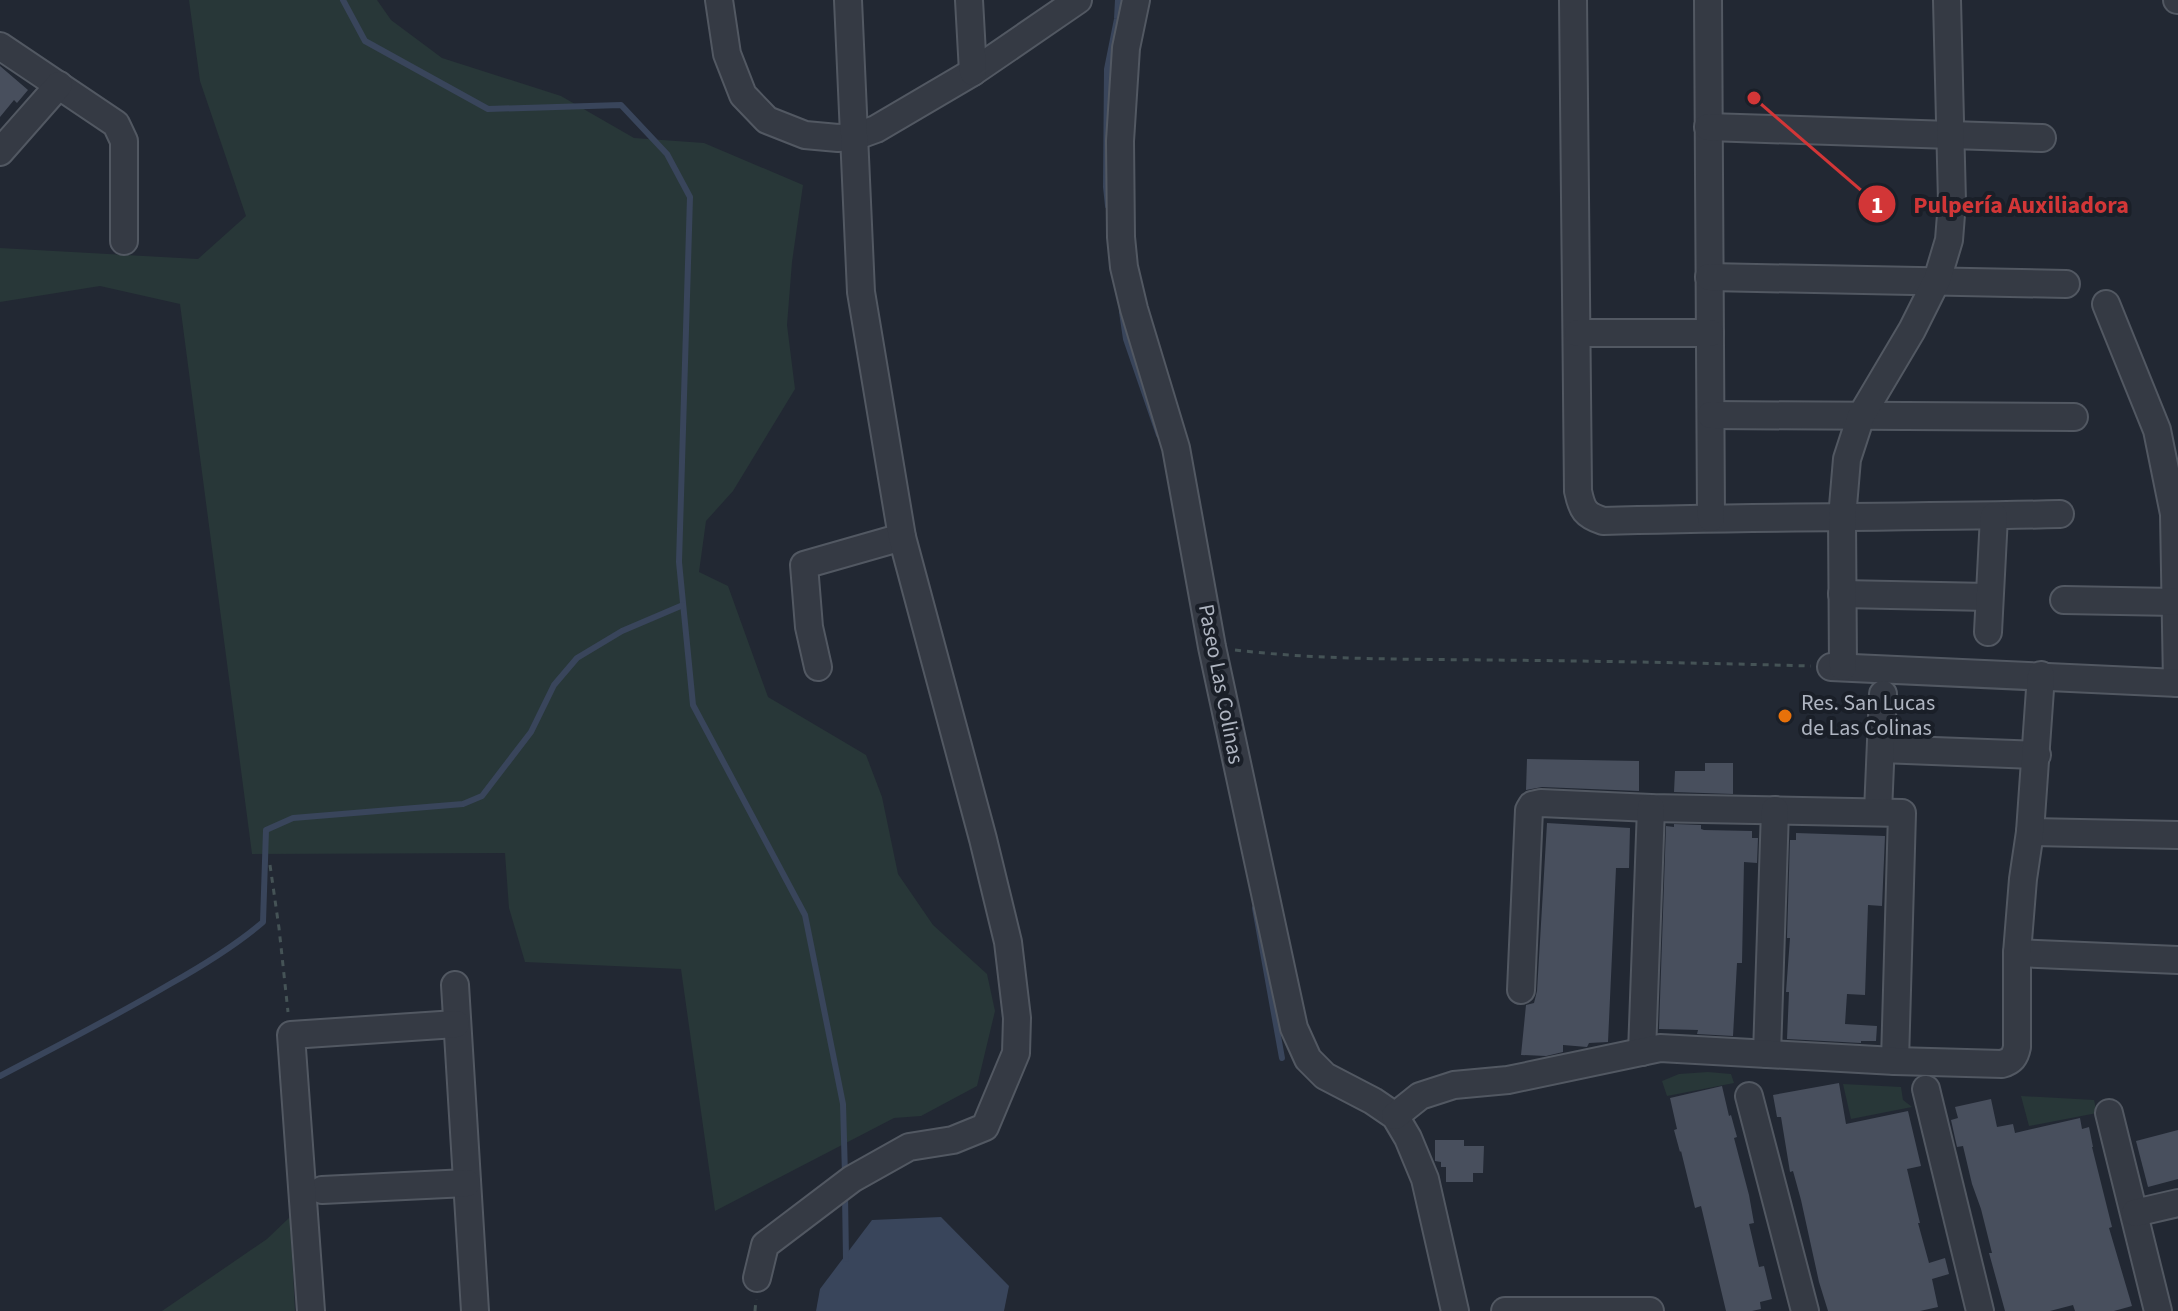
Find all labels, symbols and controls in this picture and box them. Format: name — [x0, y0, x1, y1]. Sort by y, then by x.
callout: Pulpería Auxiliadora — [1857, 180, 2145, 228]
text: 1 — [1871, 188, 1883, 223]
text: Pulpería Auxiliadora — [1913, 188, 2129, 223]
street label: Paseo Las Colinas — [1190, 601, 1252, 767]
place label: Res. San Lucas de Las Colinas — [1801, 687, 1935, 744]
marker: Res. San Lucas de Las Colinas — [1776, 707, 1794, 725]

